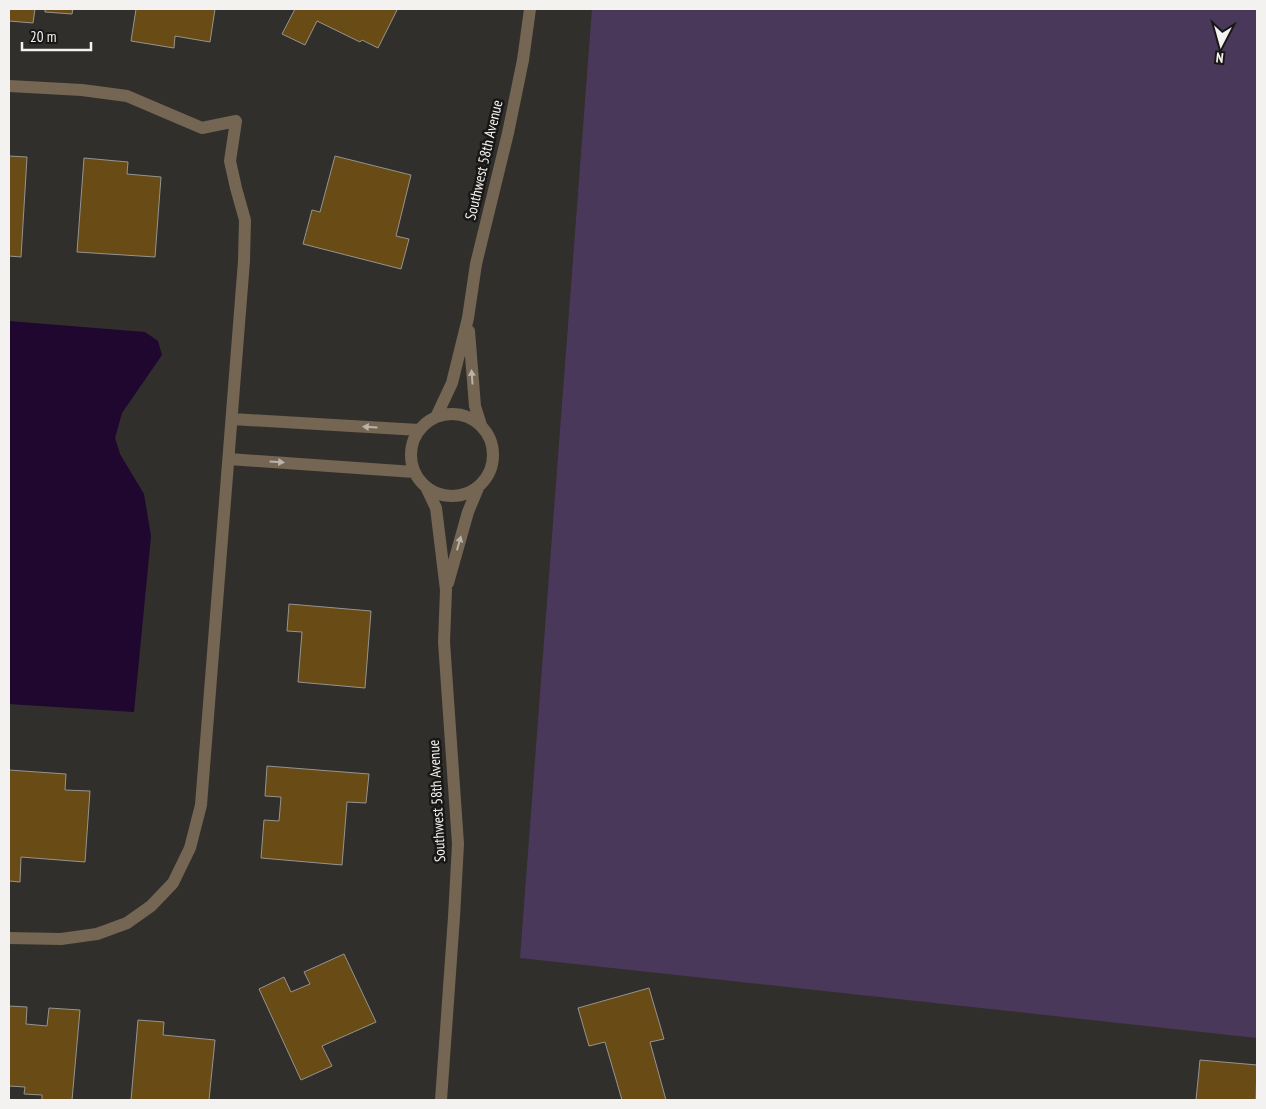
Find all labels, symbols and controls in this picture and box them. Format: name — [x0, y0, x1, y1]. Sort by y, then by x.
scale bar — [22, 20, 91, 52]
north arrow — [1196, 20, 1246, 70]
text: 20 m — [30, 27, 56, 46]
text: N — [1215, 49, 1224, 67]
street label: Southwest 58th Avenue — [460, 98, 507, 222]
one-way arrow — [468, 369, 476, 385]
one-way arrow — [362, 423, 378, 431]
one-way arrow — [269, 459, 285, 467]
one-way arrow — [455, 536, 463, 551]
street label: Southwest 58th Avenue — [424, 739, 449, 863]

